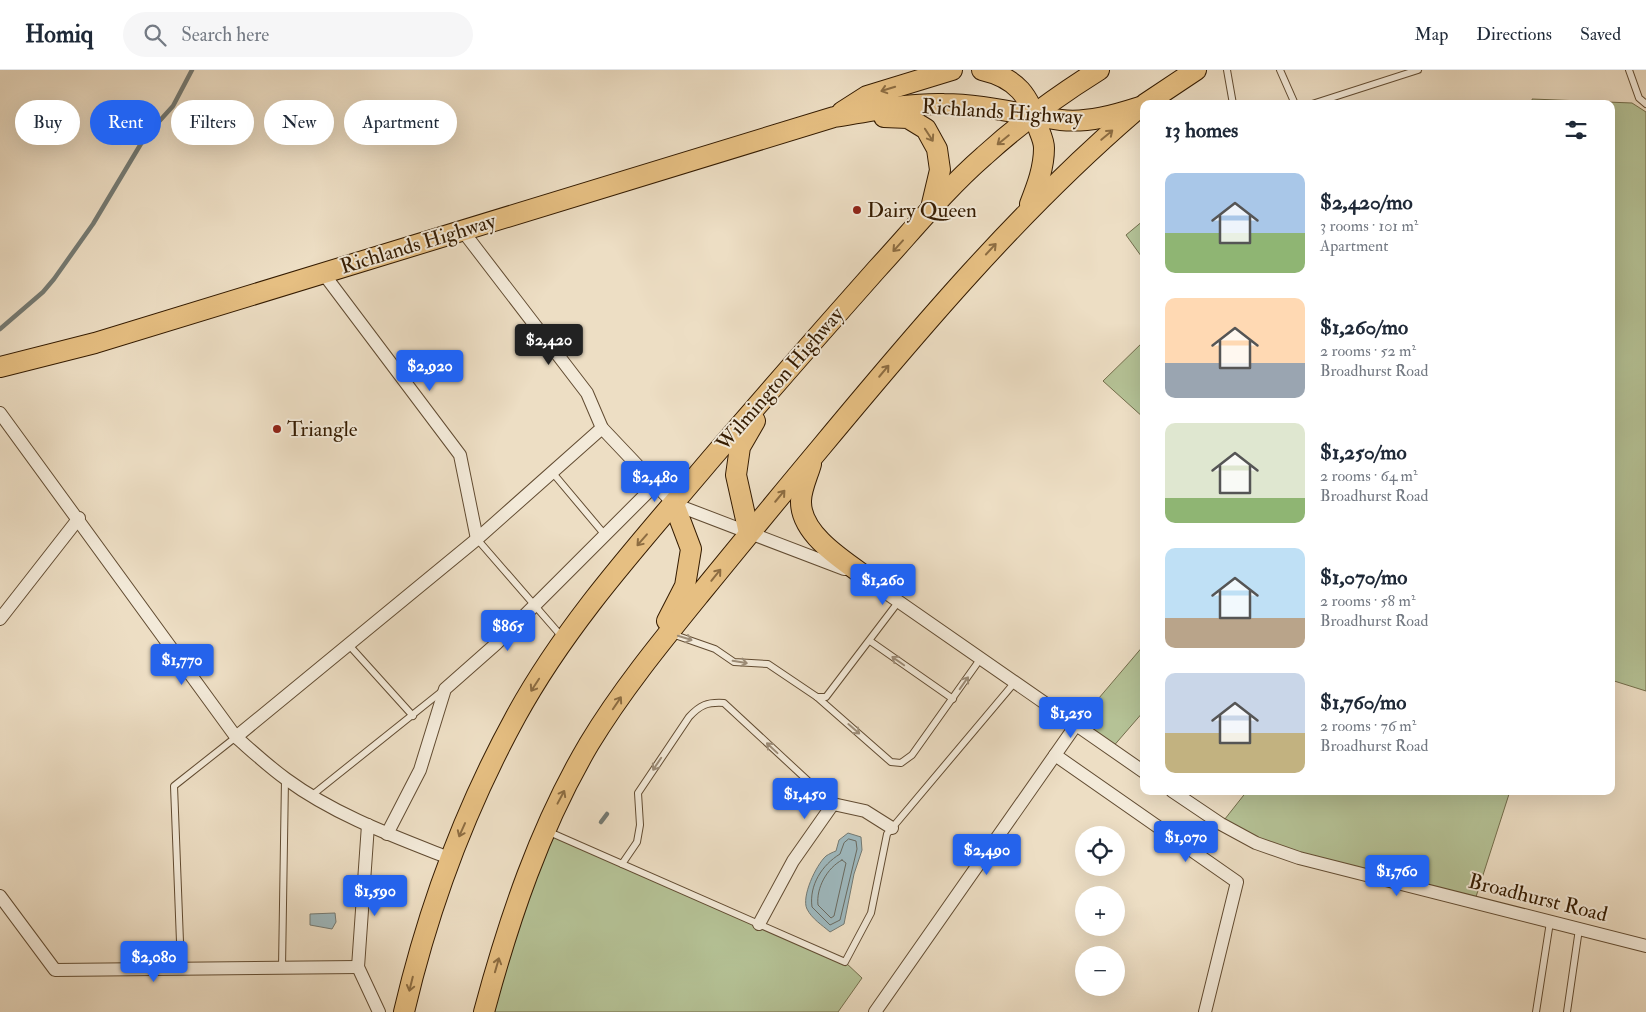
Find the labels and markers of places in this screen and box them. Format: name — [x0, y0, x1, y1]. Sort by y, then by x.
place label: Dairy Queen — [867, 197, 977, 224]
marker: Dairy Queen — [851, 204, 863, 216]
pin: $2,420 — [508, 324, 590, 366]
pin: $2,920 — [389, 350, 471, 392]
place label: Triangle — [287, 416, 358, 443]
marker: Triangle — [271, 423, 283, 435]
pin: $2,480 — [614, 460, 696, 503]
pin: $1,260 — [842, 564, 924, 606]
pin: $865 — [478, 610, 538, 652]
pin: $1,770 — [141, 644, 223, 686]
pin: $1,250 — [1030, 696, 1112, 739]
pin: $1,450 — [764, 778, 846, 820]
pin: $1,070 — [1145, 820, 1227, 863]
pin: $2,490 — [946, 834, 1028, 876]
pin: $1,760 — [1356, 854, 1438, 897]
pin: $1,590 — [334, 874, 416, 917]
pin: $2,080 — [113, 940, 195, 983]

